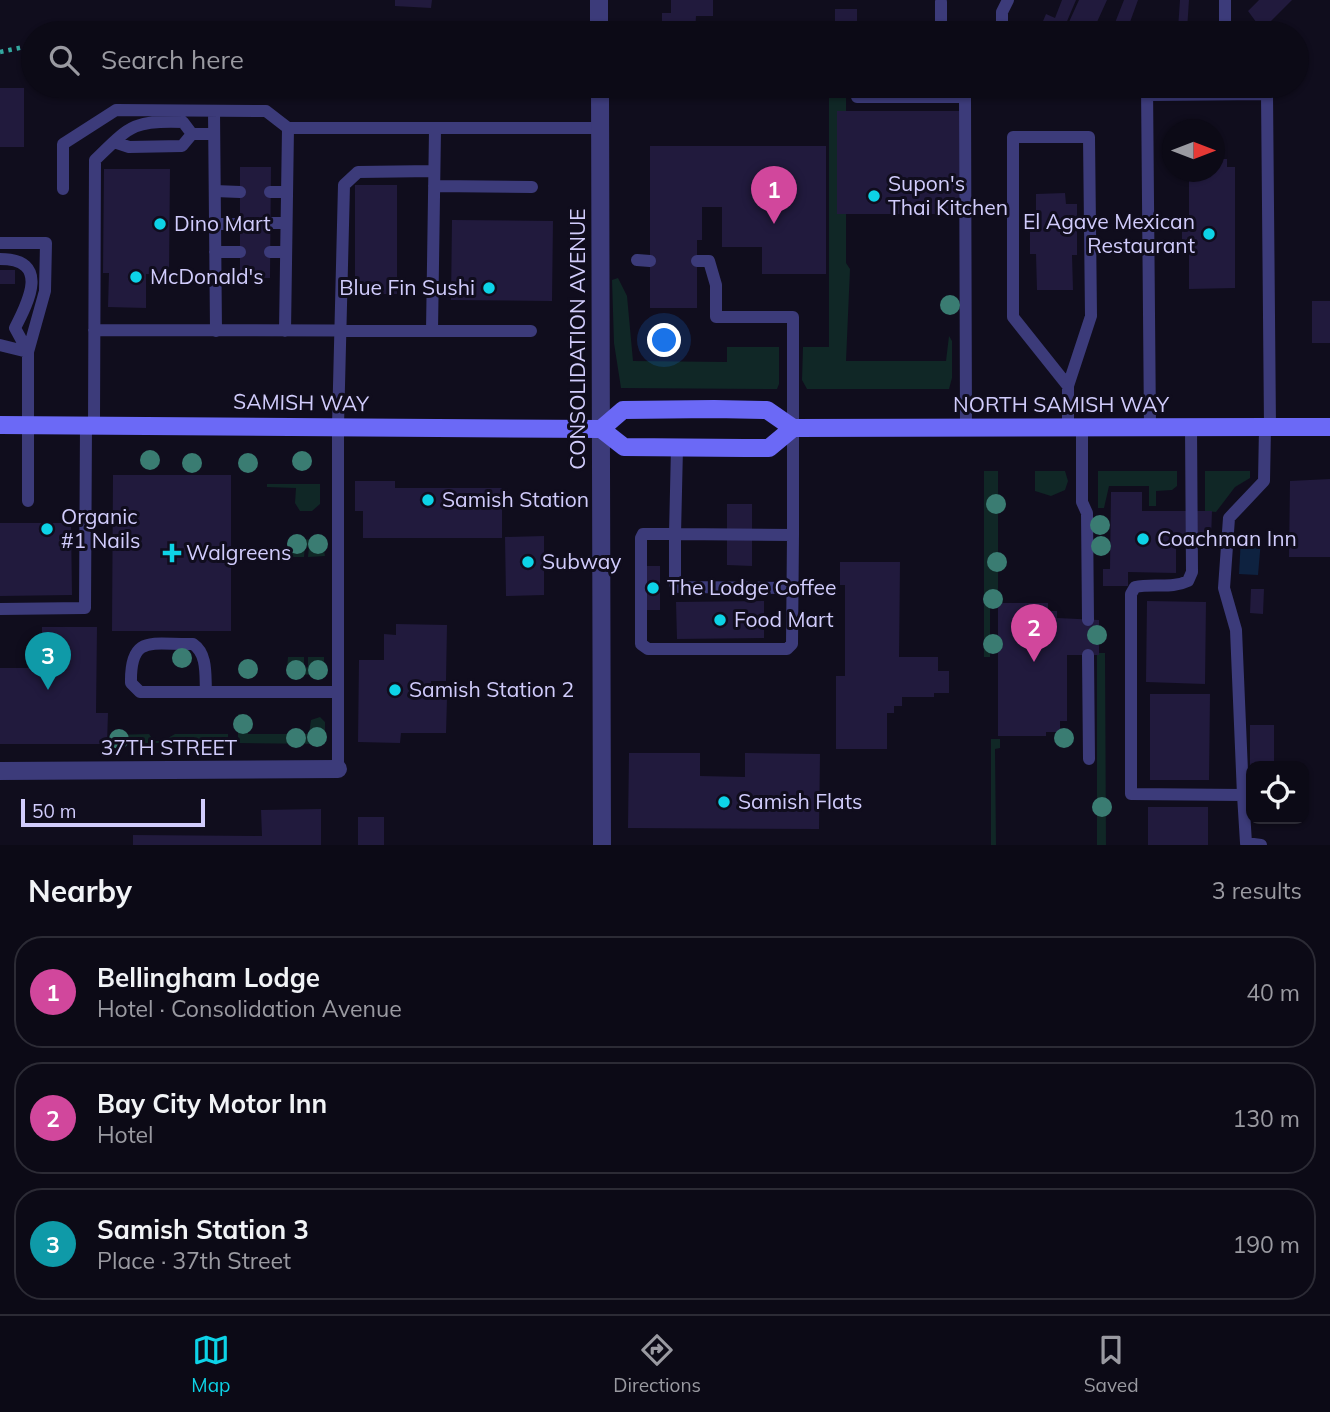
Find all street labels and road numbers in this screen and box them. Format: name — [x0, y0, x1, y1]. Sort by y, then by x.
street label: CONSOLIDATION AVENUE — [564, 208, 590, 470]
street label: SAMISH WAY — [233, 388, 369, 416]
street label: NORTH SAMISH WAY — [953, 391, 1169, 417]
street label: 37TH STREET — [101, 734, 238, 760]

